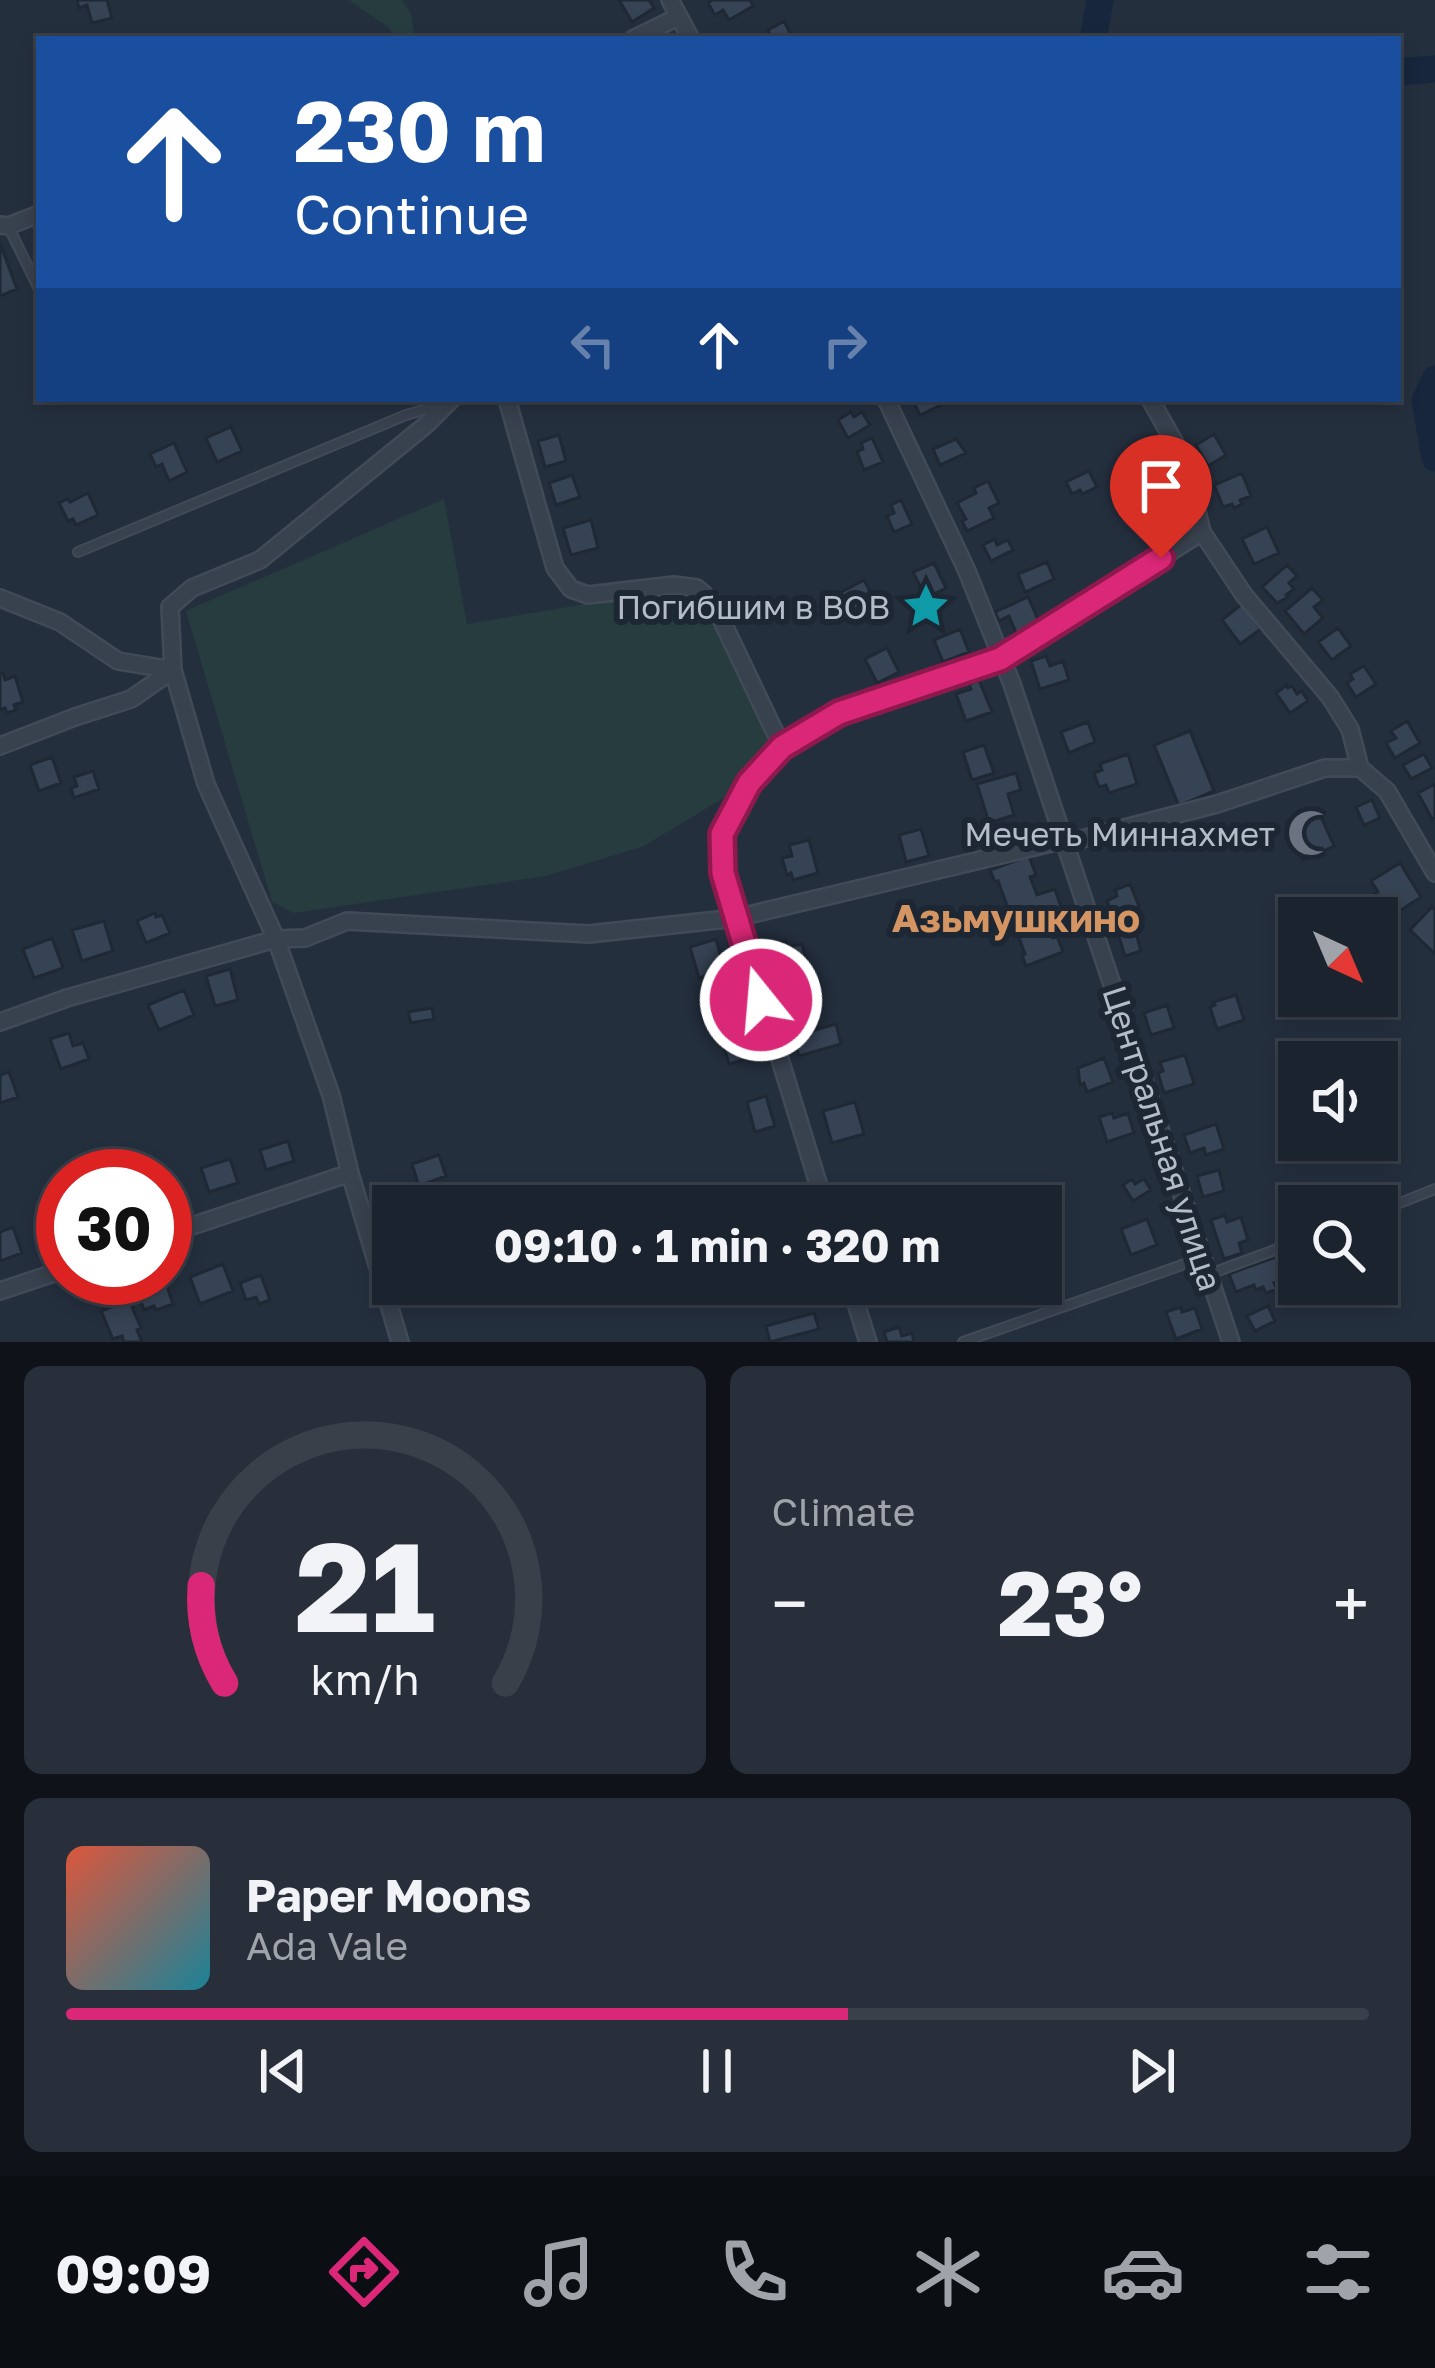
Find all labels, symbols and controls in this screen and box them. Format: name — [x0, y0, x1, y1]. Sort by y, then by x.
text: 230 m — [294, 80, 546, 180]
icon: ahead — [96, 84, 252, 240]
text: Continue — [294, 181, 529, 246]
icon: left — [560, 312, 626, 378]
icon: ahead — [686, 312, 752, 378]
icon: right — [812, 312, 878, 378]
pin — [1110, 435, 1212, 558]
icon: arrive — [1128, 453, 1194, 519]
place icon: Погибшим в ВОВ — [901, 581, 951, 631]
place label: Погибшим в ВОВ — [616, 587, 890, 626]
mosque icon: Мечеть Миннахмет — [1286, 808, 1336, 858]
place label: Мечеть Миннахмет — [964, 814, 1275, 853]
district label: Азьмушкино — [892, 894, 1140, 941]
north arrow — [1278, 897, 1398, 1017]
map controls — [1278, 897, 1398, 1305]
position arrow — [698, 937, 824, 1063]
street label: Центральная улица — [1095, 981, 1231, 1295]
button: sound — [1278, 1041, 1398, 1161]
speed limit sign: 30 — [36, 1149, 192, 1305]
button: search — [1278, 1185, 1398, 1305]
text: 09:10 · 1 min · 320 m — [494, 1218, 940, 1272]
text: Climate — [772, 1488, 915, 1535]
text: 21 — [295, 1510, 435, 1659]
text: 23° — [998, 1548, 1143, 1656]
text: − — [772, 1563, 808, 1643]
text: + — [1333, 1563, 1369, 1643]
text: km/h — [310, 1653, 419, 1704]
text: Paper Moons — [246, 1868, 531, 1922]
text: Ada Vale — [246, 1922, 408, 1969]
icon: previous — [250, 2038, 316, 2104]
icon: pause — [684, 2038, 750, 2104]
icon: next — [1119, 2038, 1185, 2104]
icon: directions — [322, 2230, 406, 2314]
icon: music — [517, 2230, 601, 2314]
icon: phone — [712, 2230, 796, 2314]
icon: climate — [906, 2230, 990, 2314]
icon: car — [1101, 2230, 1185, 2314]
icon: filters — [1296, 2230, 1380, 2314]
text: 09:09 — [55, 2240, 211, 2305]

